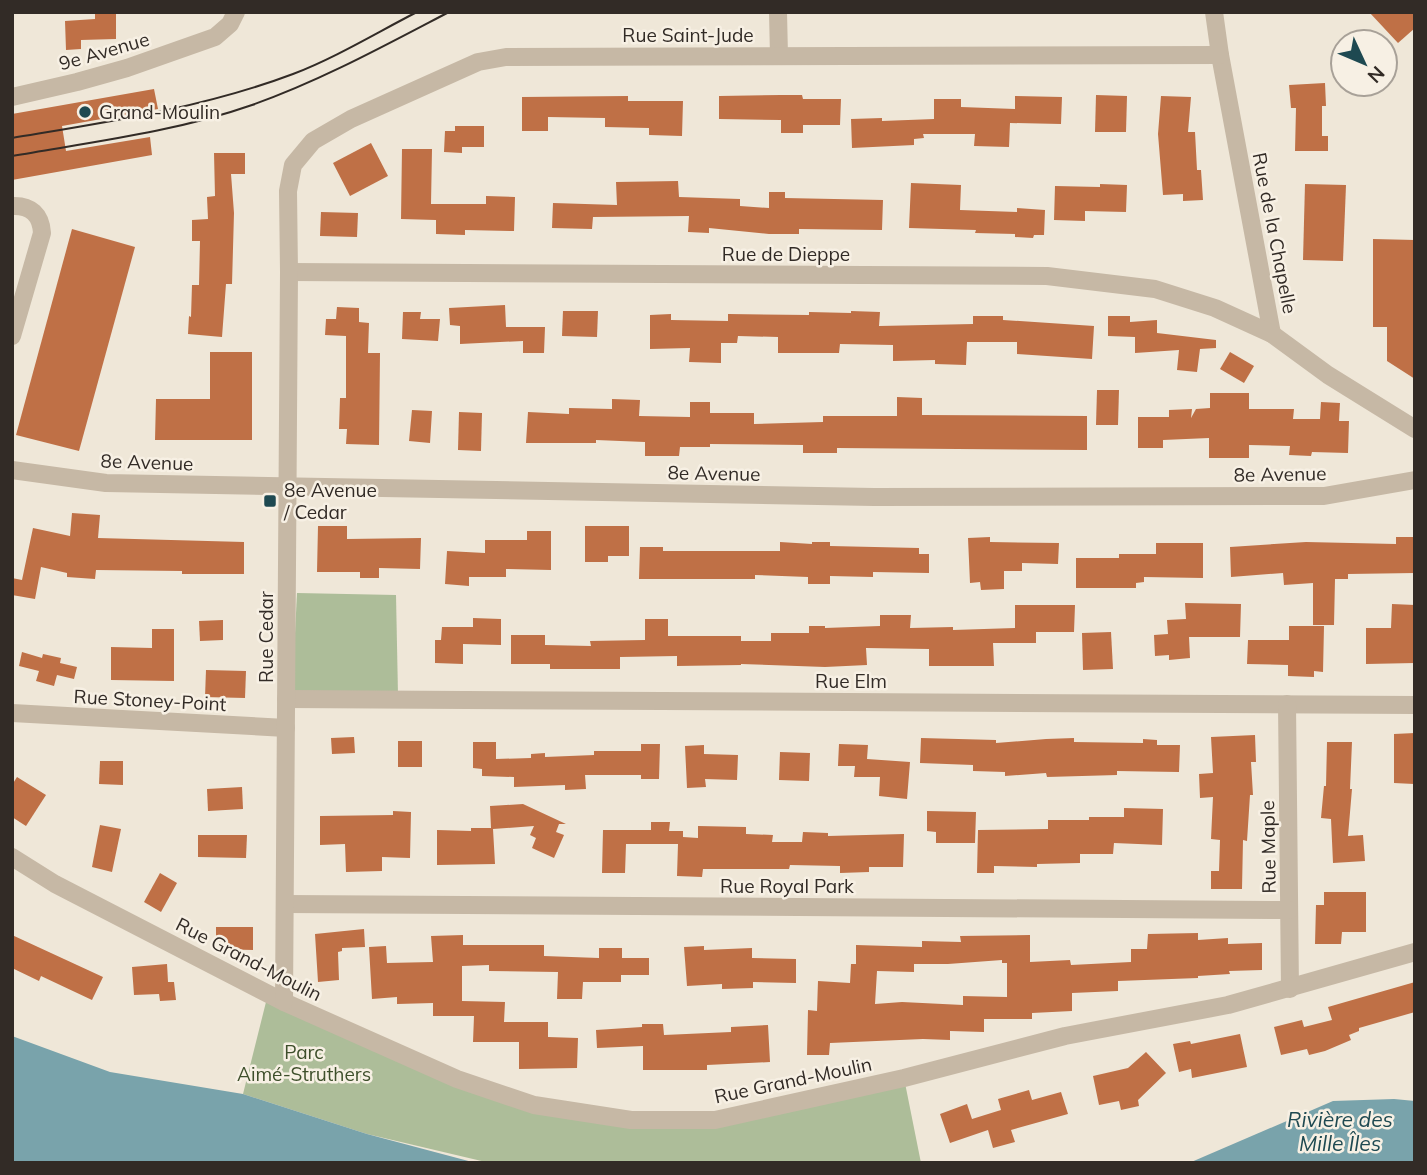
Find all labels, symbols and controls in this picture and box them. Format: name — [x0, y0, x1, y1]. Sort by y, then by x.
street label: Rue Saint-Jude — [622, 23, 754, 47]
street label: 9e Avenue — [56, 27, 152, 75]
north arrow — [1329, 28, 1399, 98]
text: N — [1363, 61, 1390, 88]
place label: Grand-Moulin — [99, 100, 220, 124]
marker: Grand-Moulin — [77, 104, 93, 120]
street label: Rue de la Chapelle — [1248, 150, 1302, 316]
street label: Rue de Dieppe — [722, 242, 850, 266]
street label: 8e Avenue — [100, 448, 194, 476]
street label: 8e Avenue — [667, 460, 761, 486]
street label: 8e Avenue — [1233, 461, 1327, 487]
place label: 8e Avenue / Cedar — [283, 478, 377, 524]
marker: 8e Avenue / Cedar — [262, 493, 278, 509]
street label: Rue Cedar — [254, 591, 278, 683]
street label: Rue Elm — [815, 669, 887, 693]
street label: Rue Stoney-Point — [73, 684, 227, 716]
street label: Rue Maple — [1255, 800, 1281, 894]
street label: Rue Royal Park — [720, 874, 854, 898]
street label: Rue Grand-Moulin — [172, 912, 326, 1006]
park label: Parc Aimé-Struthers — [237, 1040, 371, 1086]
street label: Rue Grand-Moulin — [712, 1052, 874, 1108]
water label: Rivière des Mille Îles — [1287, 1106, 1393, 1156]

